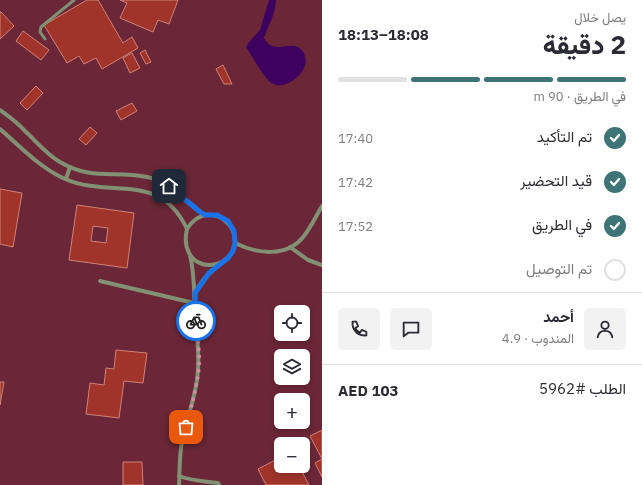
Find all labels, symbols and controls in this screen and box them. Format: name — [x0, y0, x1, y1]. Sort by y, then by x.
text: يصل خلال — [574, 9, 626, 26]
text: 18:08–18:13 — [338, 25, 429, 44]
text: 2 دقيقة — [543, 27, 626, 61]
text: في الطريق · 90 m — [534, 88, 626, 105]
text: تم التأكيد — [537, 127, 592, 146]
icon: check — [604, 127, 626, 149]
text: 17:40 — [338, 130, 373, 147]
pin — [152, 169, 186, 203]
text: قيد التحضير — [520, 171, 592, 190]
icon: check — [604, 171, 626, 193]
text: 17:42 — [338, 174, 373, 191]
icon: home — [158, 175, 180, 197]
text: في الطريق — [532, 215, 592, 234]
icon: check — [604, 215, 626, 237]
text: 17:52 — [338, 218, 373, 235]
text: تم التوصيل — [526, 259, 592, 278]
courier — [176, 301, 216, 341]
map controls — [274, 305, 310, 473]
button: locate — [274, 305, 310, 341]
text: أحمد — [543, 307, 574, 326]
button: phone — [338, 308, 380, 350]
button: chat — [390, 308, 432, 350]
button: person — [584, 308, 626, 350]
icon: bike — [185, 310, 207, 332]
text: المندوب · 4.9 — [502, 330, 574, 347]
button: layers — [274, 349, 310, 385]
text: الطلب #5962 — [539, 379, 626, 398]
text: AED 103 — [338, 381, 398, 400]
button: + — [274, 393, 310, 429]
pin — [169, 410, 203, 444]
icon: bag — [175, 416, 197, 438]
button: − — [274, 437, 310, 473]

